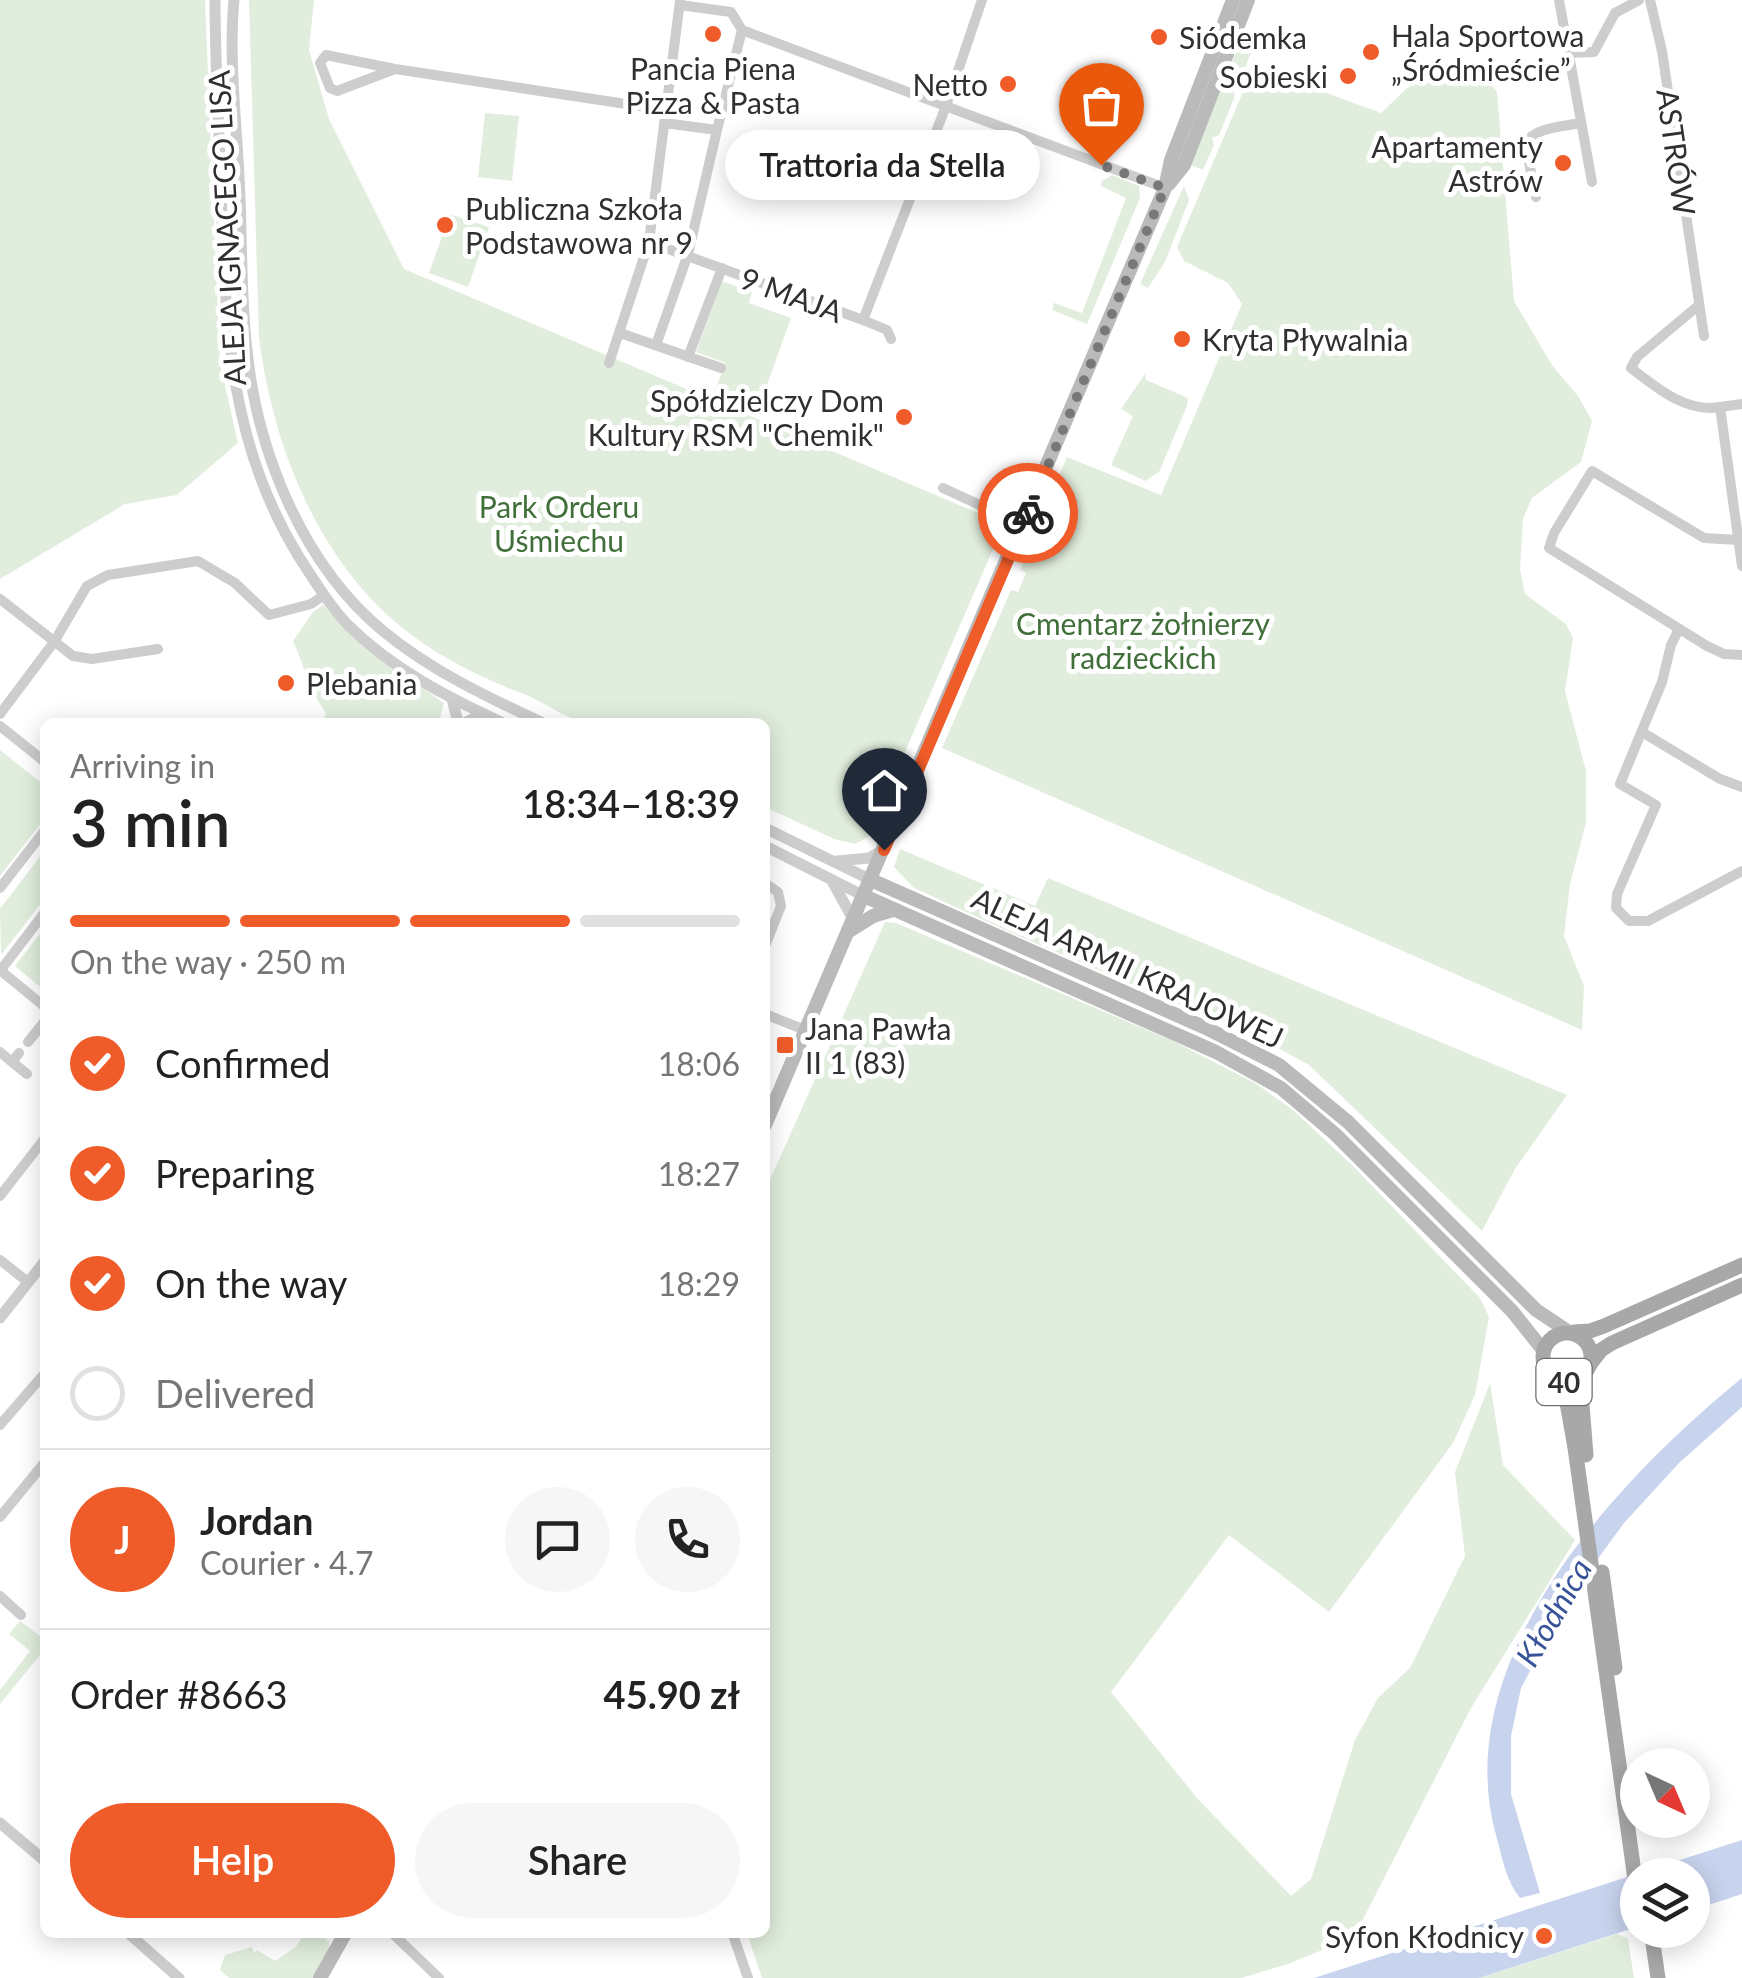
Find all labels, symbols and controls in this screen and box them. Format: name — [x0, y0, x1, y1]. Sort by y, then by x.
place label: Hala Sportowa „Śródmieście” — [1391, 17, 1585, 87]
place label: Siódemka — [1179, 19, 1307, 55]
marker: Pancia Piena Pizza & Pasta — [702, 23, 724, 45]
marker: Siódemka — [1148, 26, 1170, 48]
marker: Hala Sportowa „Śródmieście” — [1360, 41, 1382, 63]
place label: Pancia Piena Pizza & Pasta — [626, 50, 800, 120]
place label: Sobieski — [1220, 58, 1328, 94]
pin — [1059, 63, 1144, 166]
marker: Sobieski — [1337, 65, 1359, 87]
place label: Netto — [912, 66, 988, 102]
street label: ALEJA IGNACEGO LISA — [200, 69, 252, 387]
marker: Netto — [997, 73, 1019, 95]
icon: bag — [1074, 78, 1129, 133]
street label: ASTRÓW — [1650, 86, 1704, 218]
place label: Apartamenty Astrów — [1371, 128, 1544, 198]
callout: Trattoria da Stella — [726, 130, 1041, 200]
text: Trattoria da Stella — [759, 145, 1006, 184]
marker: Apartamenty Astrów — [1552, 152, 1574, 174]
place label: Publiczna Szkoła Podstawowa nr 9 — [465, 190, 693, 260]
marker: Publiczna Szkoła Podstawowa nr 9 — [434, 214, 456, 236]
street label: 9 MAJA — [736, 259, 849, 329]
place label: Kryta Pływalnia — [1202, 321, 1408, 357]
marker: Kryta Pływalnia — [1171, 328, 1193, 350]
place label: Spółdzielczy Dom Kultury RSM "Chemik" — [588, 382, 884, 452]
marker: Spółdzielczy Dom Kultury RSM "Chemik" — [893, 406, 915, 428]
courier — [978, 463, 1078, 563]
icon: bike — [1001, 486, 1056, 541]
park label: Park Orderu Uśmiechu — [479, 488, 639, 558]
park label: Cmentarz żołnierzy radzieckich — [1016, 605, 1271, 675]
place label: Plebania — [306, 665, 417, 701]
marker: Plebania — [275, 672, 297, 694]
text: Arriving in — [70, 746, 215, 785]
pin — [842, 748, 927, 851]
icon: home — [857, 763, 912, 818]
text: 18:34–18:39 — [522, 780, 740, 826]
text: 3 min — [70, 783, 230, 861]
street label: ALEJA ARMII KRAJOWEJ — [967, 879, 1289, 1055]
text: On the way · 250 m — [70, 942, 346, 981]
place label: Jana Pawła II 1 (83) — [805, 1010, 951, 1080]
marker: Jana Pawła II 1 (83) — [774, 1034, 796, 1056]
icon: check — [70, 1036, 125, 1091]
text: Confirmed — [155, 1040, 331, 1086]
text: 18:06 — [658, 1044, 740, 1083]
icon: check — [70, 1146, 125, 1201]
text: Preparing — [155, 1150, 315, 1196]
text: 18:27 — [658, 1154, 740, 1193]
icon: check — [70, 1256, 125, 1311]
text: On the way — [155, 1260, 347, 1306]
text: 18:29 — [658, 1264, 740, 1303]
road number: 40 — [1536, 1359, 1592, 1405]
text: Delivered — [155, 1370, 315, 1416]
button: chat — [505, 1487, 610, 1592]
button: phone — [635, 1487, 740, 1592]
text: Jordan — [200, 1497, 313, 1543]
text: J — [114, 1516, 131, 1562]
text: Courier · 4.7 — [200, 1543, 374, 1582]
water label: Kłodnica — [1507, 1551, 1599, 1673]
text: Order #8663 — [70, 1671, 287, 1717]
text: 45.90 zł — [604, 1671, 740, 1717]
north arrow — [1620, 1748, 1710, 1838]
map controls — [1620, 1748, 1710, 1948]
button: Help — [70, 1803, 395, 1918]
button: Share — [415, 1803, 740, 1918]
button: layers — [1620, 1858, 1710, 1948]
place label: Syfon Kłodnicy — [1325, 1918, 1525, 1954]
marker: Syfon Kłodnicy — [1533, 1925, 1555, 1947]

